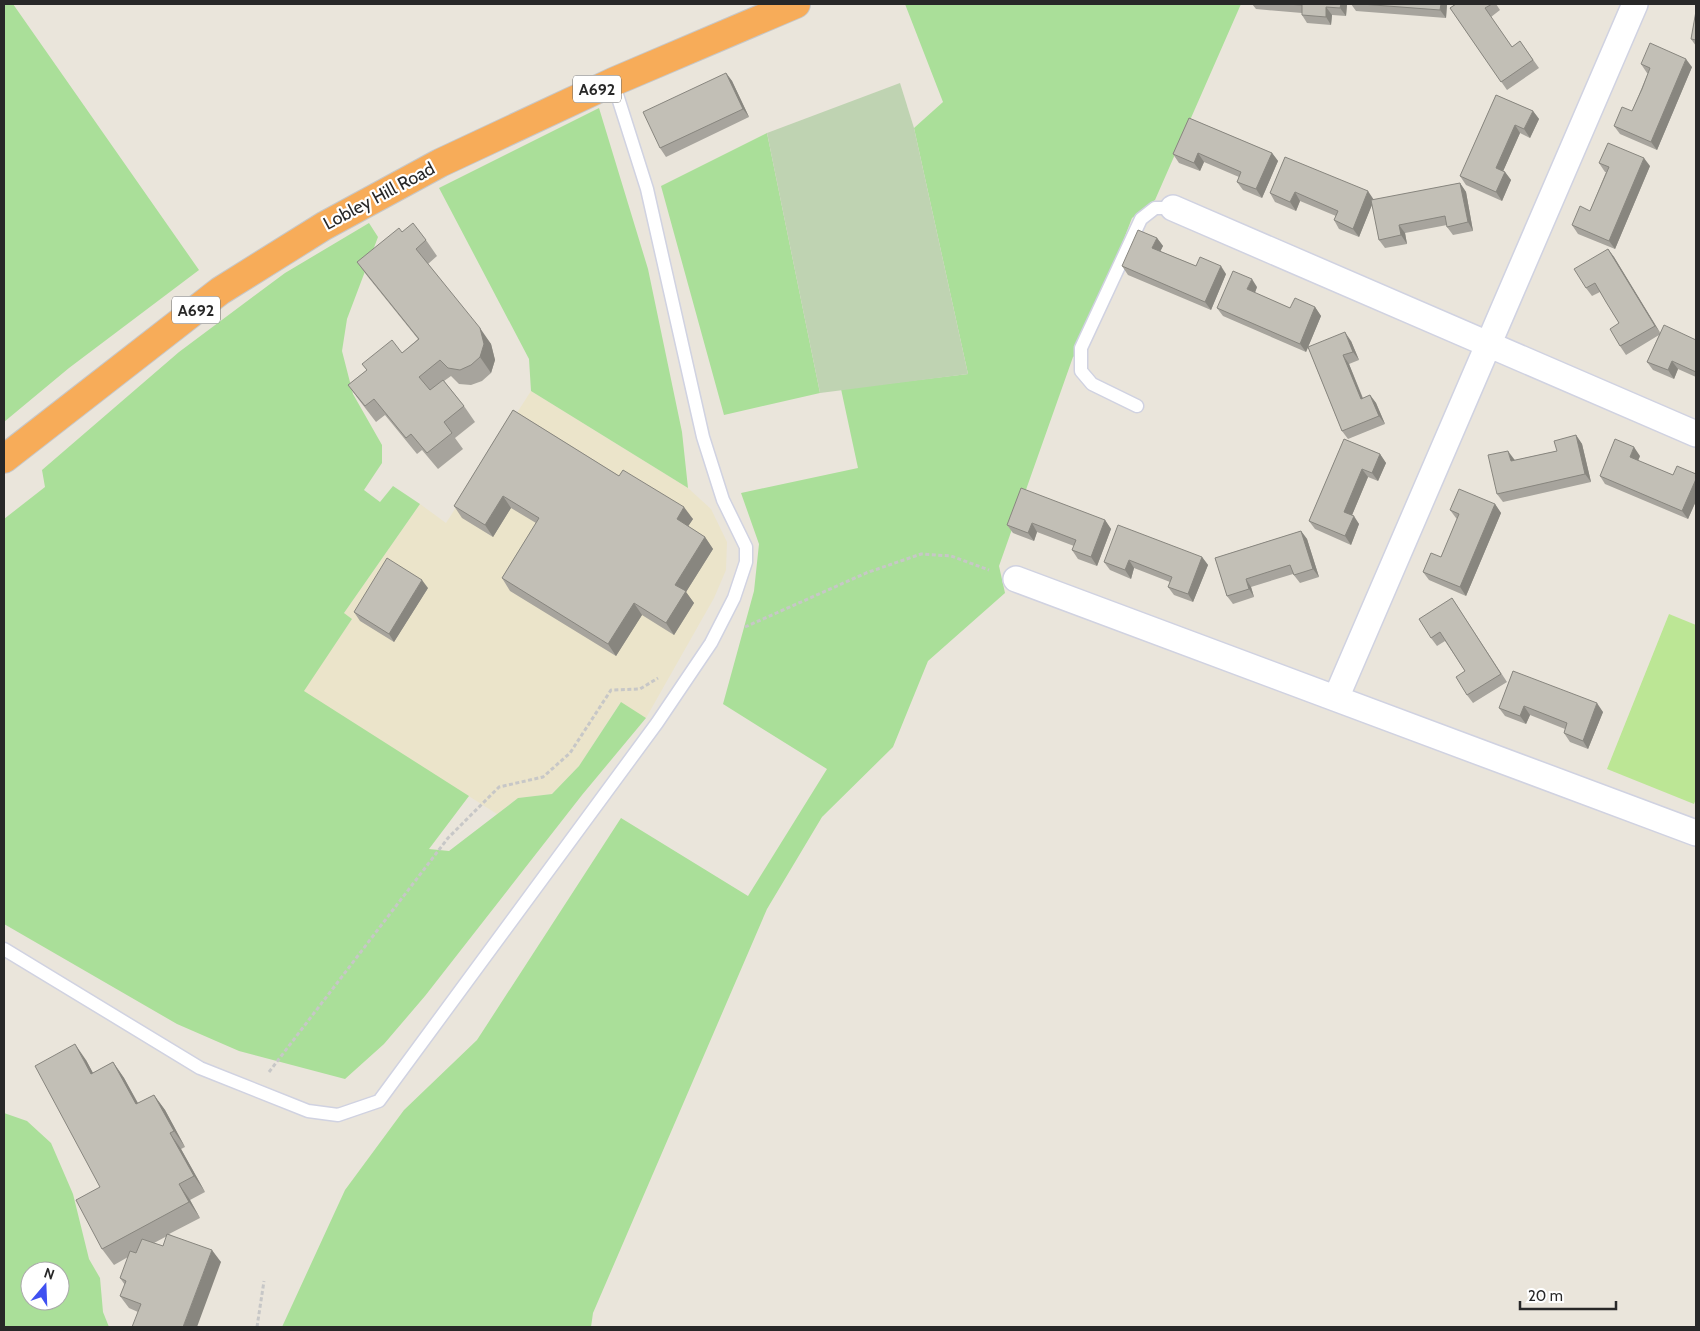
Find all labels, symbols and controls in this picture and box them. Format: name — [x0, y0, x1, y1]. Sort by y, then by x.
road number: A692 — [573, 76, 621, 102]
street label: Lobley Hill Road — [319, 157, 439, 235]
road number: A692 — [172, 296, 220, 324]
north arrow — [20, 1261, 70, 1311]
text: N — [42, 1264, 57, 1284]
scale bar — [1520, 1278, 1616, 1310]
text: 20 m — [1528, 1287, 1563, 1305]

